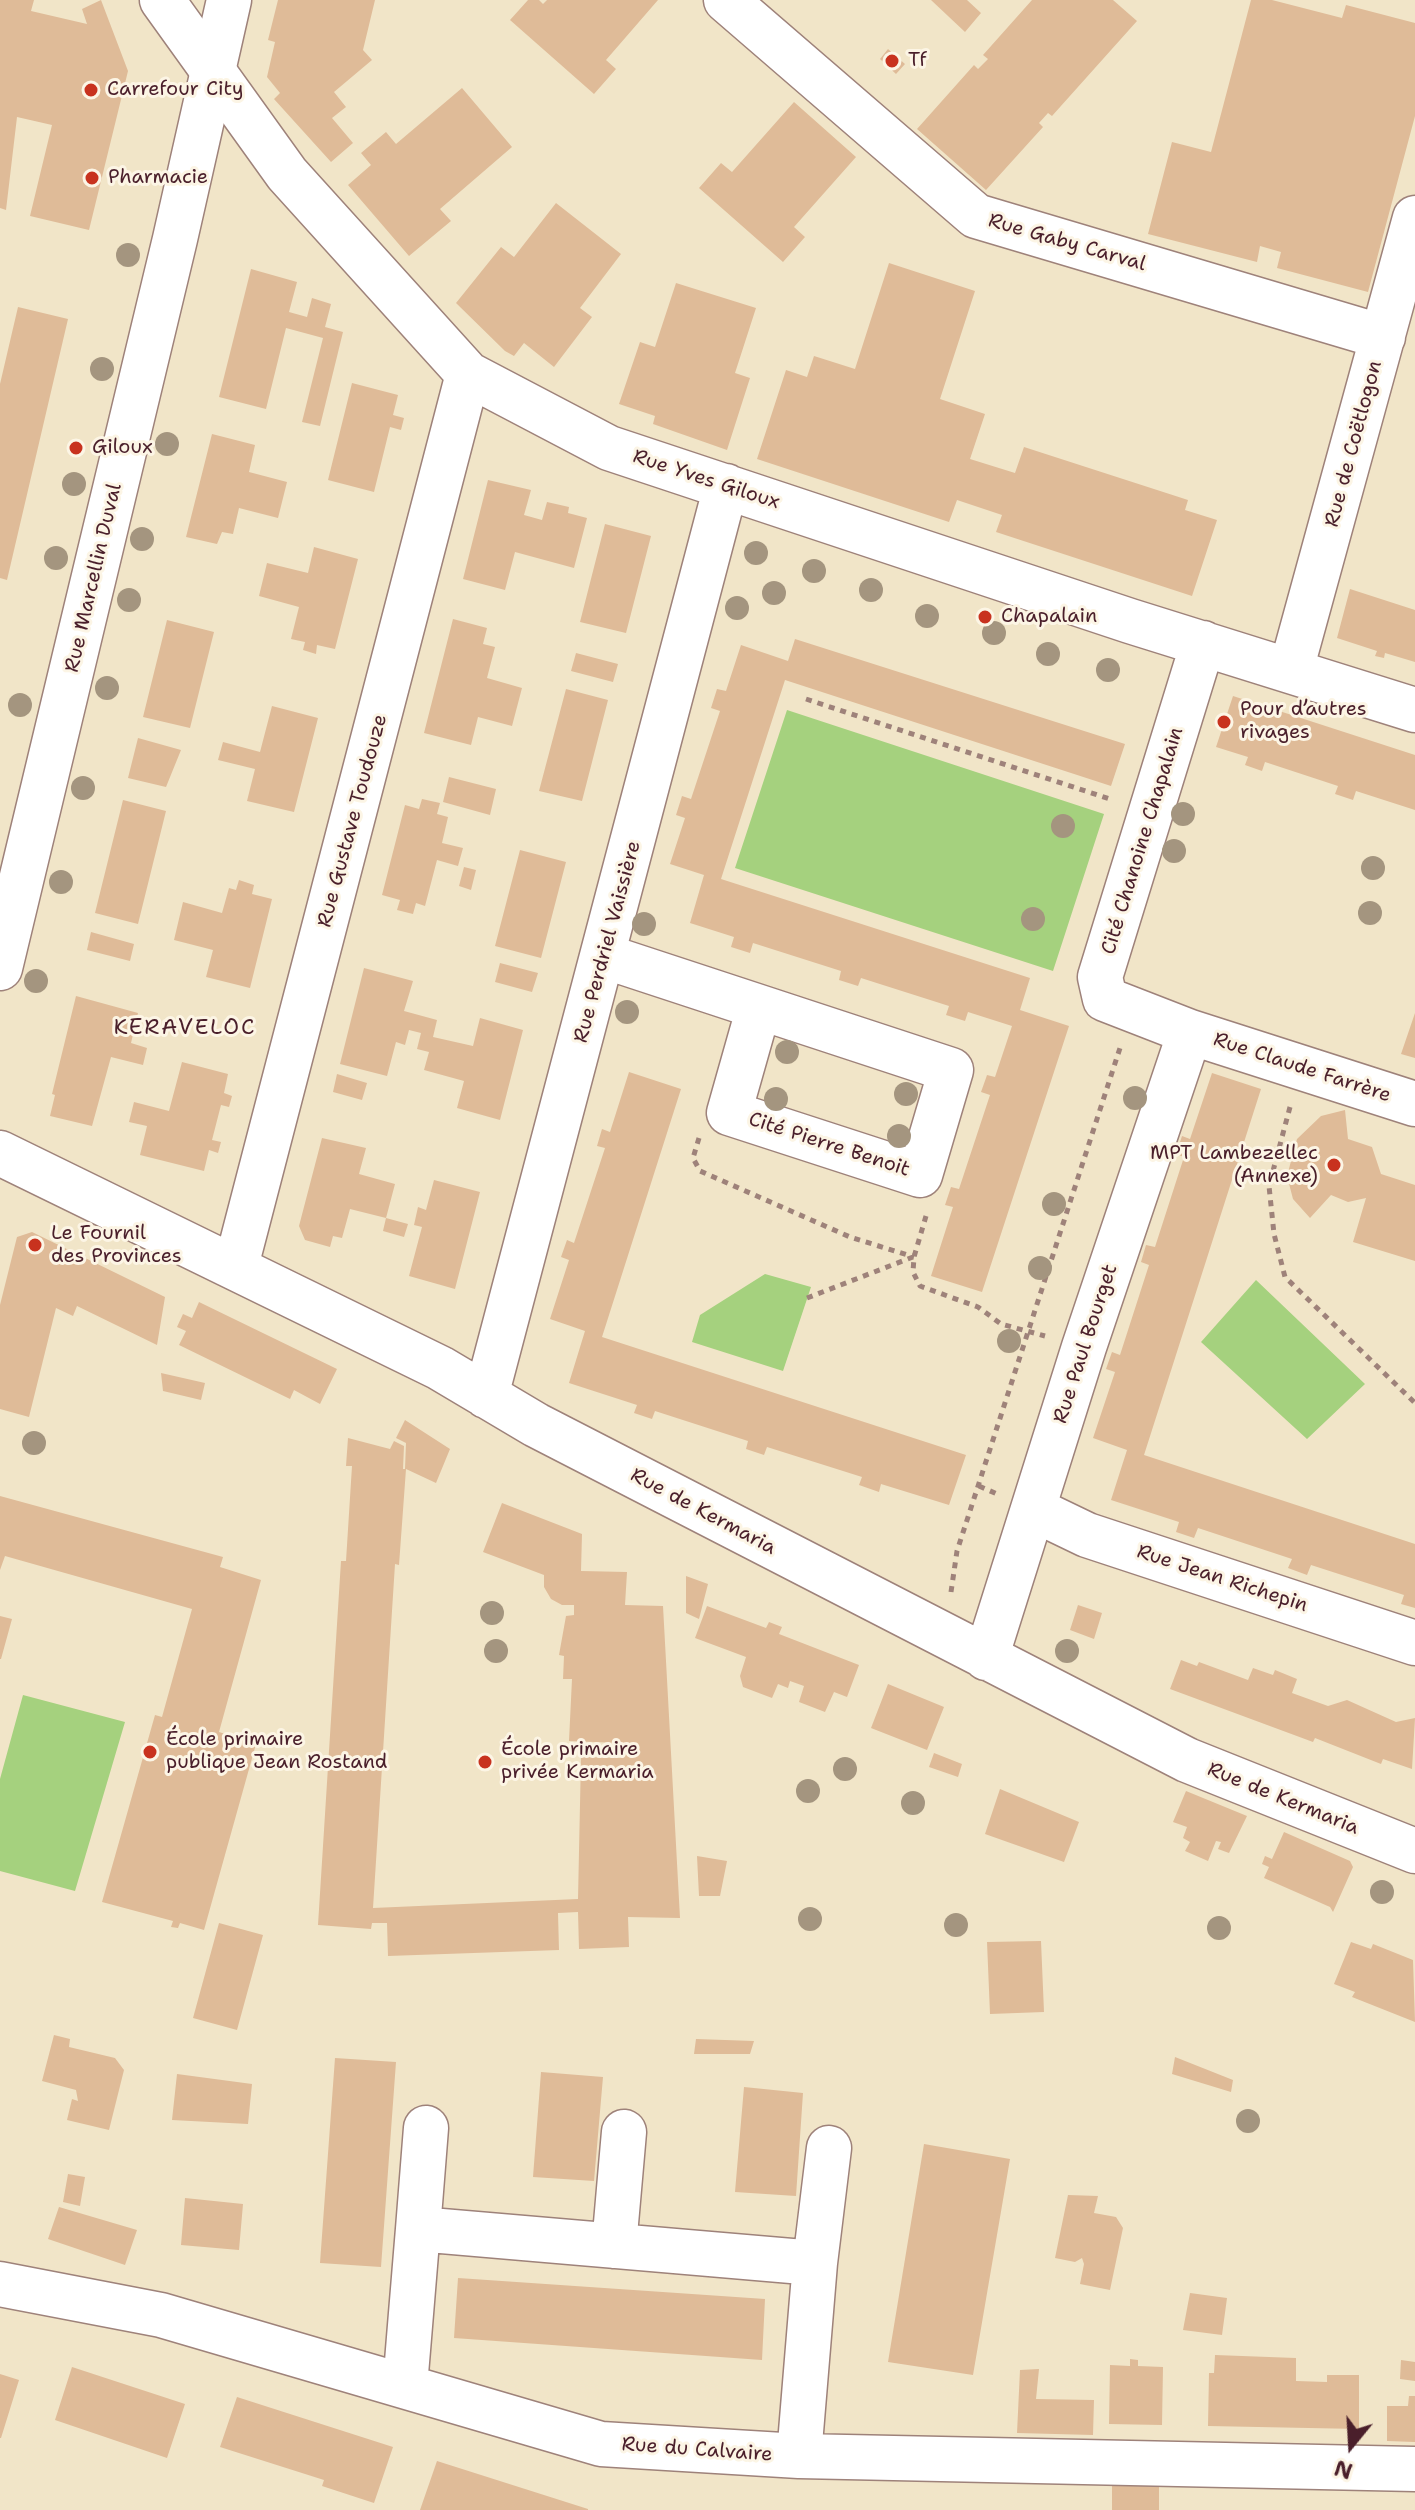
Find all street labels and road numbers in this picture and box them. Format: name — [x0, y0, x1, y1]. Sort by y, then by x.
street label: Rue Gaby Carval — [985, 209, 1149, 277]
street label: Rue de Coëtlogon — [1320, 358, 1388, 530]
street label: Rue Yves Giloux — [630, 445, 782, 515]
street label: Rue Marcellin Duval — [61, 481, 127, 675]
street label: Rue Gustave Toudouze — [313, 712, 393, 930]
street label: Cité Chanoine Chapalain — [1097, 724, 1189, 958]
street label: Rue Perdriel Vaissière — [569, 838, 647, 1046]
street label: Rue Claude Farrère — [1210, 1028, 1394, 1108]
street label: Cité Pierre Benoit — [745, 1108, 913, 1182]
street label: Rue Paul Bourget — [1049, 1261, 1123, 1427]
street label: Rue de Kermaria — [626, 1464, 780, 1560]
street label: Rue Jean Richepin — [1134, 1540, 1310, 1618]
street label: Rue de Kermaria — [1204, 1758, 1362, 1840]
street label: Rue du Calvaire — [621, 2433, 773, 2467]

